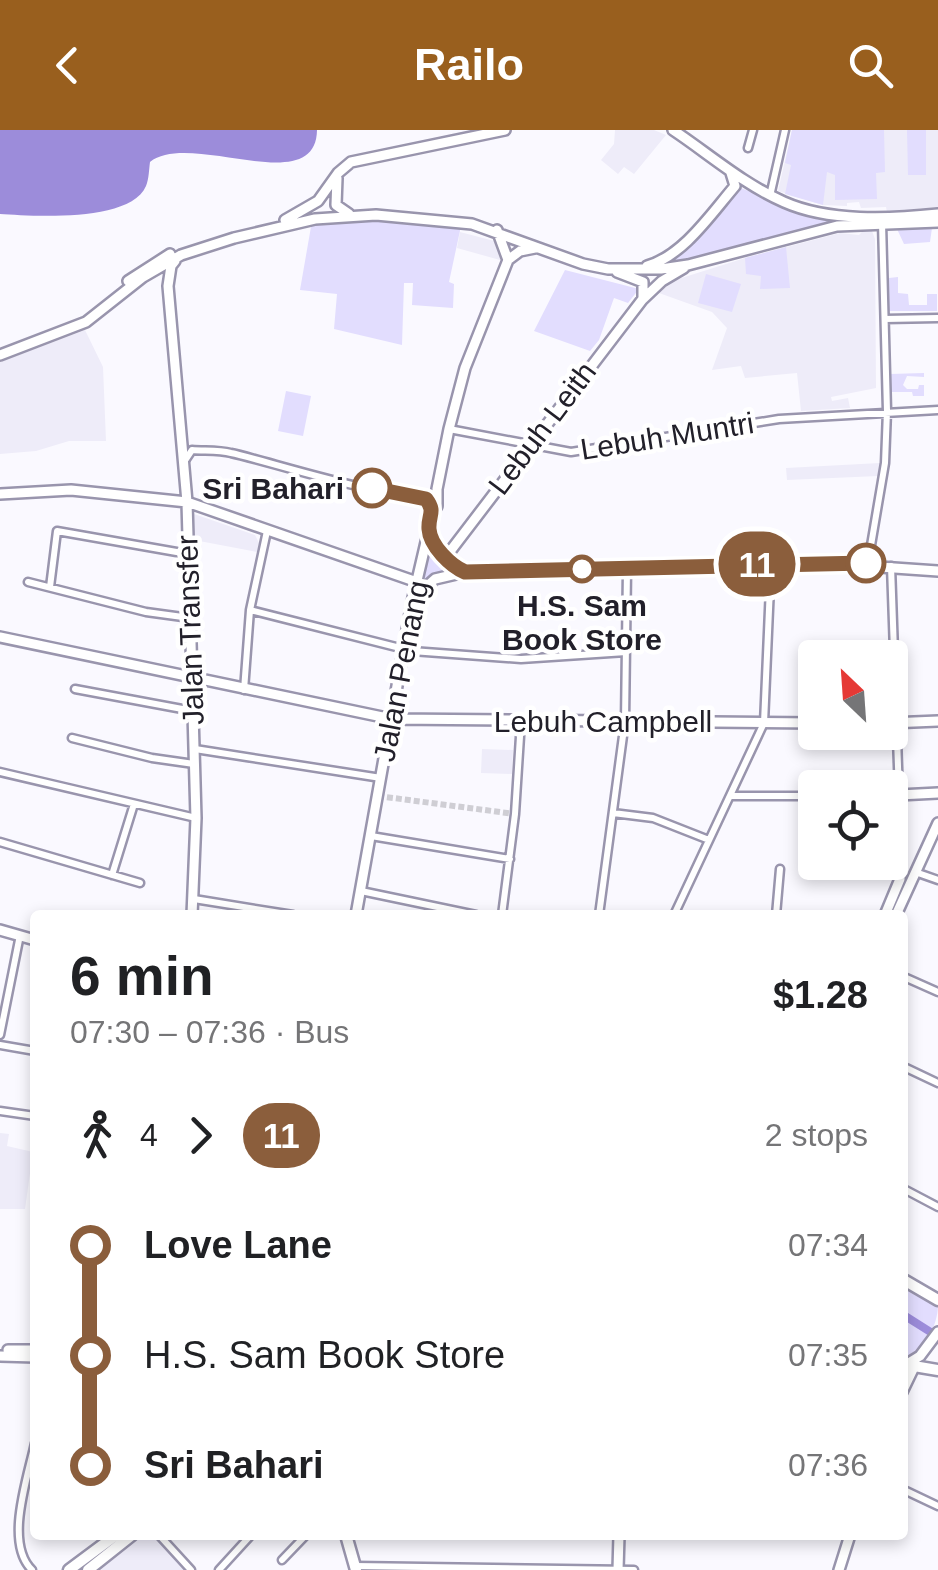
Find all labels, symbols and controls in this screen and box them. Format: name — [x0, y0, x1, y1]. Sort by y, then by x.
icon: back — [40, 38, 95, 93]
icon: search — [843, 38, 898, 93]
text: Railo — [414, 39, 524, 90]
street label: Lebuh Leith — [482, 355, 602, 501]
street label: Lebuh Muntri — [578, 406, 756, 466]
marker: Sri Bahari — [353, 469, 391, 507]
place label: Sri Bahari — [202, 472, 344, 505]
line badge: 11 — [712, 532, 802, 596]
street label: Jalan Transfer — [170, 534, 210, 726]
unlabelled marker — [847, 544, 885, 582]
text: 11 — [739, 545, 776, 584]
marker: H.S. Sam Book Store — [569, 556, 595, 582]
street label: Jalan Penang — [367, 578, 435, 764]
place label: H.S. Sam Book Store — [502, 589, 662, 656]
north arrow — [798, 640, 908, 750]
map controls — [798, 640, 908, 880]
street label: Lebuh Campbell — [494, 705, 712, 738]
button: locate — [798, 770, 908, 880]
text: 6 min — [70, 945, 214, 1007]
text: $1.28 — [773, 974, 868, 1016]
text: 07:30 – 07:36 · Bus — [70, 1014, 349, 1050]
icon: walk — [70, 1108, 125, 1163]
icon: forward — [173, 1108, 228, 1163]
text: 11 — [263, 1116, 300, 1155]
text: 4 — [140, 1117, 158, 1153]
text: 2 stops — [765, 1117, 868, 1153]
text: Love Lane — [144, 1224, 332, 1266]
text: 07:34 — [788, 1227, 868, 1263]
text: H.S. Sam Book Store — [144, 1334, 505, 1376]
text: 07:35 — [788, 1337, 868, 1373]
text: Sri Bahari — [144, 1444, 324, 1486]
text: 07:36 — [788, 1447, 868, 1483]

